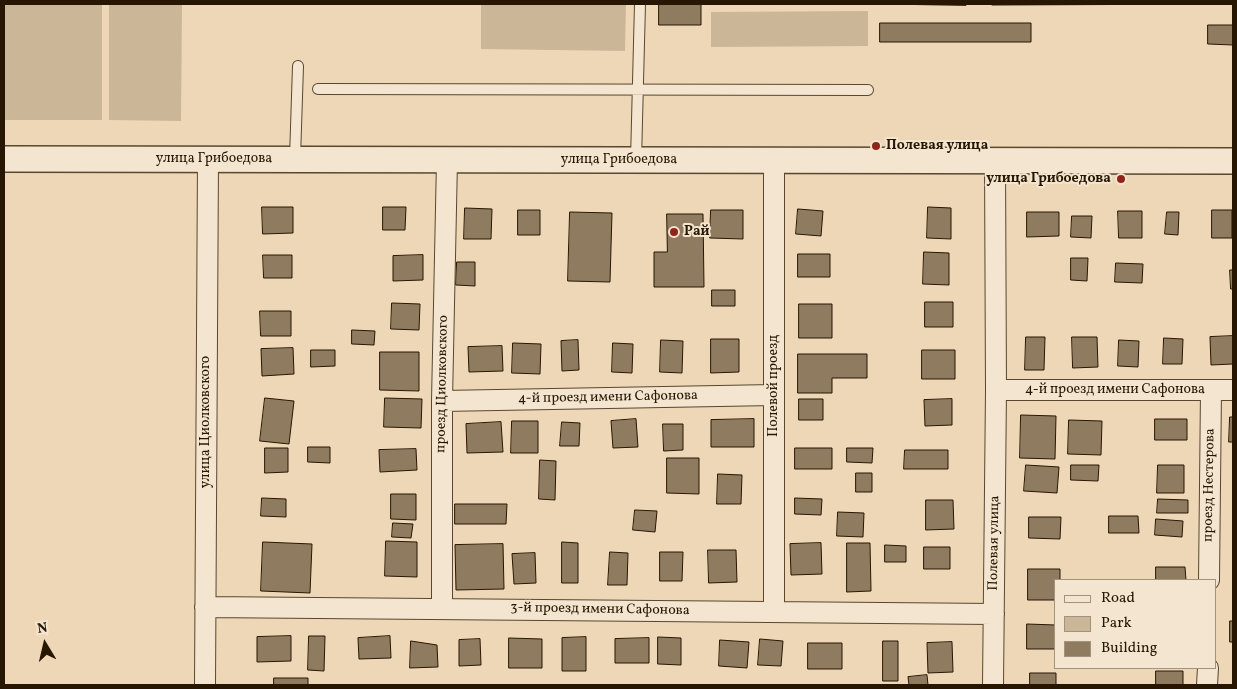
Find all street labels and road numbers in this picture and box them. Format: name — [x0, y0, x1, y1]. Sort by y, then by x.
street label: улица Грибоедова — [156, 151, 272, 167]
street label: улица Грибоедова — [561, 152, 677, 168]
street label: проезд Циолковского — [433, 315, 453, 453]
street label: Полевой проезд — [766, 335, 782, 437]
street label: улица Циолковского — [198, 356, 214, 488]
street label: 4-й проезд имени Сафонова — [1025, 382, 1205, 398]
street label: 4-й проезд имени Сафонова — [518, 388, 698, 408]
street label: проезд Нестерова — [1201, 428, 1219, 542]
street label: Полевая улица — [986, 495, 1004, 591]
street label: 3-й проезд имени Сафонова — [510, 600, 690, 620]

